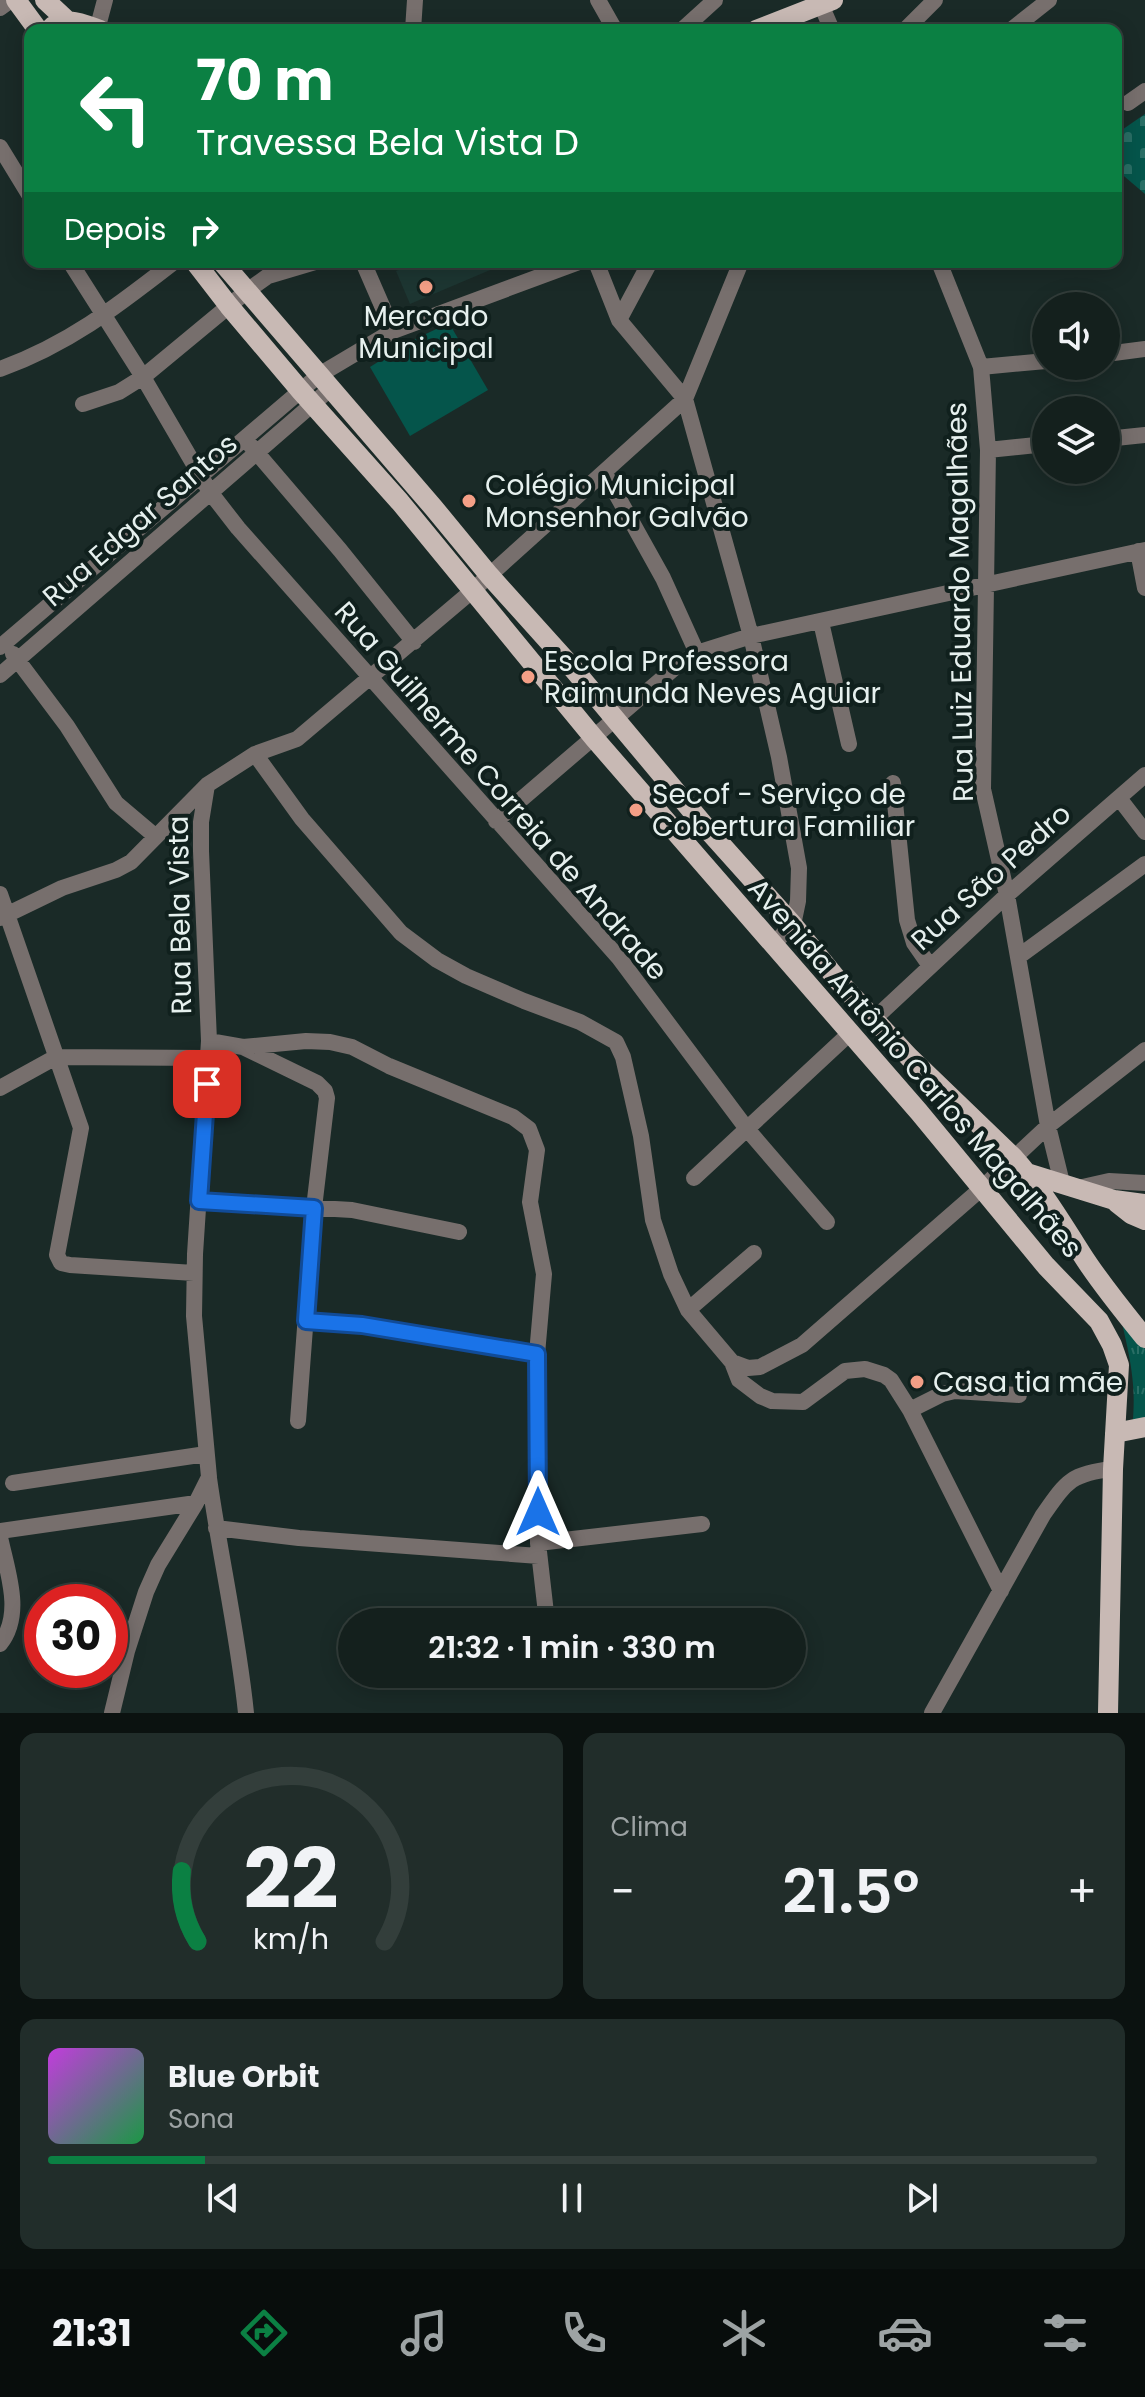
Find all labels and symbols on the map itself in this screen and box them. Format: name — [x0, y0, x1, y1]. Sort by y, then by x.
marker: Mercado Municipal — [417, 278, 435, 296]
place label: Mercado Municipal — [358, 297, 494, 368]
street label: Rua Luiz Eduardo Magalhães — [937, 402, 983, 802]
street label: Rua Edgar Santos — [34, 424, 246, 616]
place label: Colégio Municipal Monsenhor Galvão — [485, 466, 749, 537]
marker: Colégio Municipal Monsenhor Galvão — [460, 492, 478, 510]
street label: Rua Guilherme Correia de Andrade — [325, 593, 677, 989]
place label: Escola Professora Raimunda Neves Aguiar — [544, 642, 881, 713]
marker: Escola Professora Raimunda Neves Aguiar — [519, 668, 537, 686]
place label: Secof - Serviço de Cobertura Familiar — [652, 775, 915, 846]
street label: Rua São Pedro — [903, 795, 1079, 959]
marker: Secof - Serviço de Cobertura Familiar — [627, 801, 645, 819]
street label: Rua Bela Vista — [159, 815, 201, 1015]
street label: Avenida Antônio Carlos Magalhães — [739, 870, 1091, 1266]
pin — [173, 1050, 241, 1118]
place label: Casa tia mãe — [933, 1363, 1123, 1402]
marker: Casa tia mãe — [908, 1373, 926, 1391]
position arrow — [496, 1470, 580, 1554]
speed limit sign: 30 — [24, 1584, 128, 1688]

